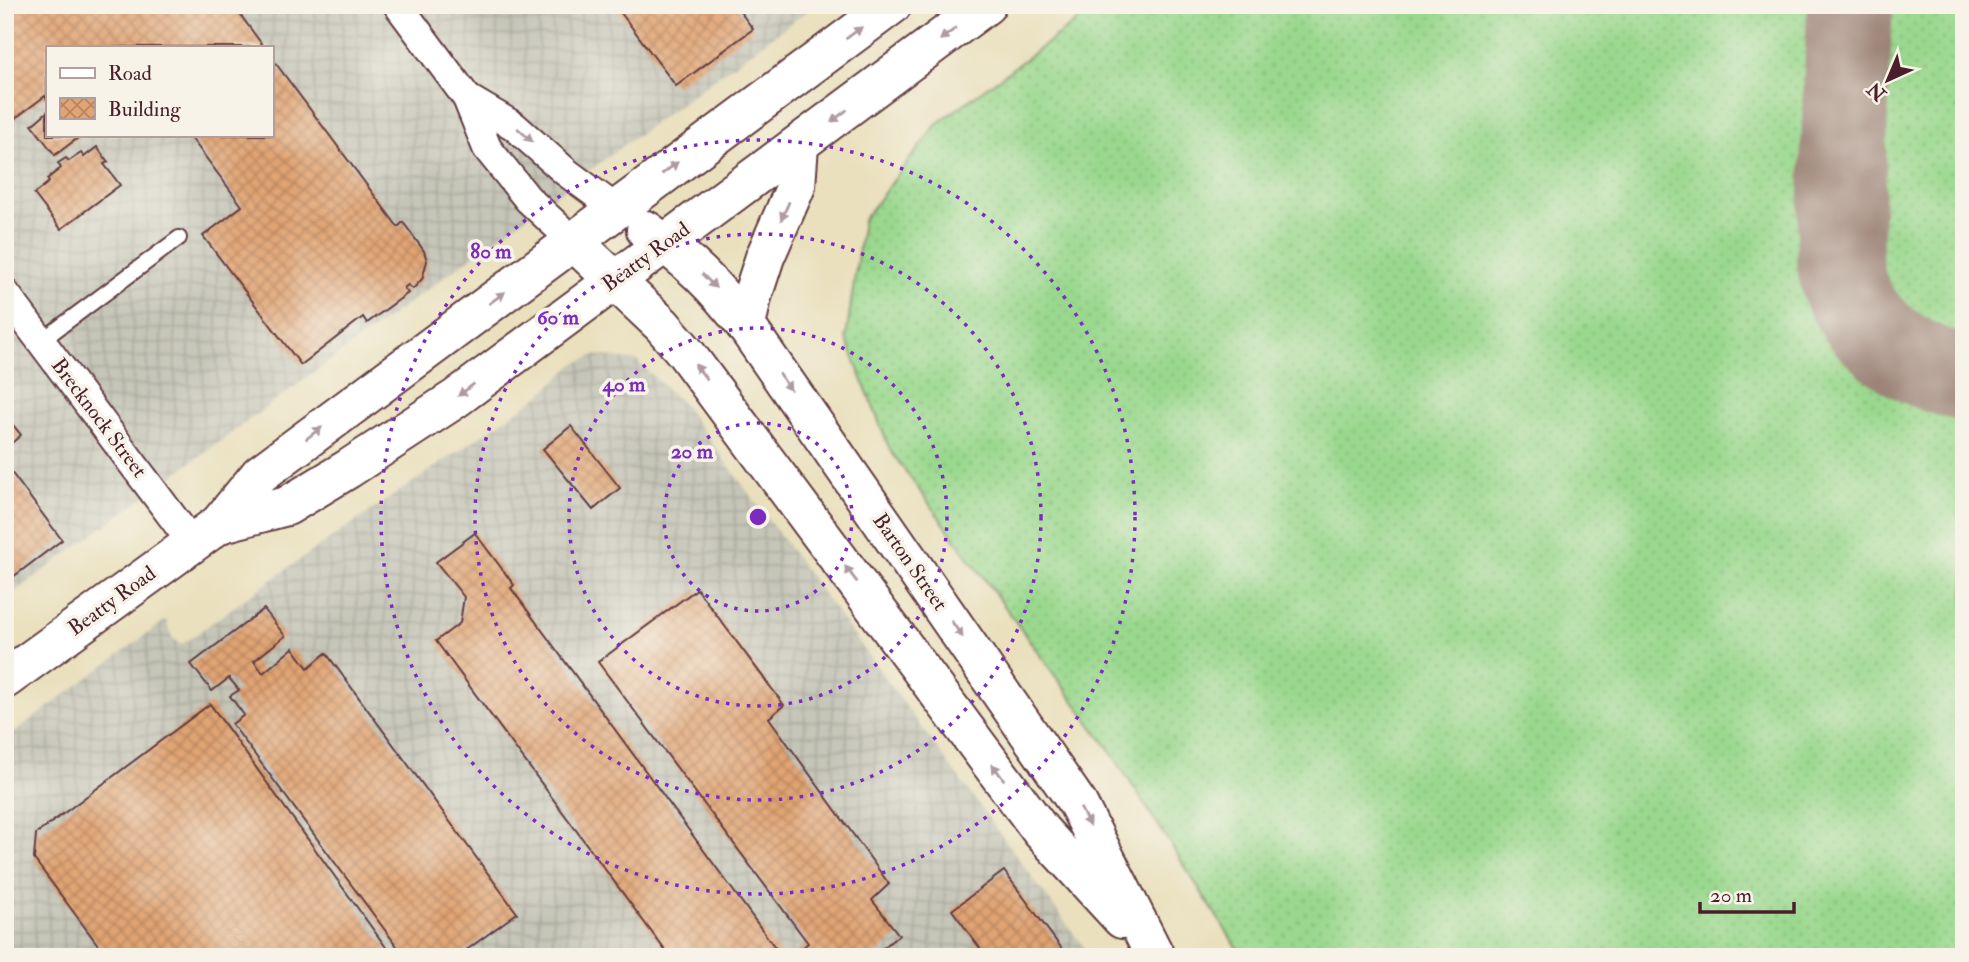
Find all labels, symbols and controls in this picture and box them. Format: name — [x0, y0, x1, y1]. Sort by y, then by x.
one-way arrow — [844, 26, 862, 41]
one-way arrow — [939, 27, 957, 41]
legend — [46, 46, 273, 136]
north arrow — [1854, 46, 1924, 116]
text: Road — [108, 60, 153, 87]
text: N — [1862, 76, 1892, 107]
text: Building — [108, 96, 181, 123]
one-way arrow — [830, 109, 848, 123]
one-way arrow — [516, 127, 533, 142]
one-way arrow — [661, 161, 679, 175]
one-way arrow — [780, 201, 791, 222]
street label: Beatty Road — [597, 216, 696, 298]
text: 80 m — [470, 238, 512, 265]
one-way arrow — [701, 273, 717, 289]
one-way arrow — [488, 291, 506, 305]
text: 60 m — [537, 304, 580, 331]
street label: Brecknock Street — [45, 353, 153, 483]
one-way arrow — [695, 363, 709, 381]
text: 40 m — [602, 371, 646, 398]
one-way arrow — [778, 373, 792, 391]
one-way arrow — [457, 383, 476, 397]
one-way arrow — [305, 426, 323, 440]
text: 20 m — [671, 438, 714, 465]
centre of rings — [746, 505, 770, 529]
street label: Barton Street — [867, 508, 954, 616]
street label: Beatty Road — [63, 560, 162, 642]
one-way arrow — [844, 566, 859, 584]
one-way arrow — [950, 620, 964, 638]
one-way arrow — [991, 763, 1005, 781]
one-way arrow — [1079, 807, 1090, 827]
scale bar — [1700, 871, 1794, 915]
text: 20 m — [1710, 882, 1752, 909]

